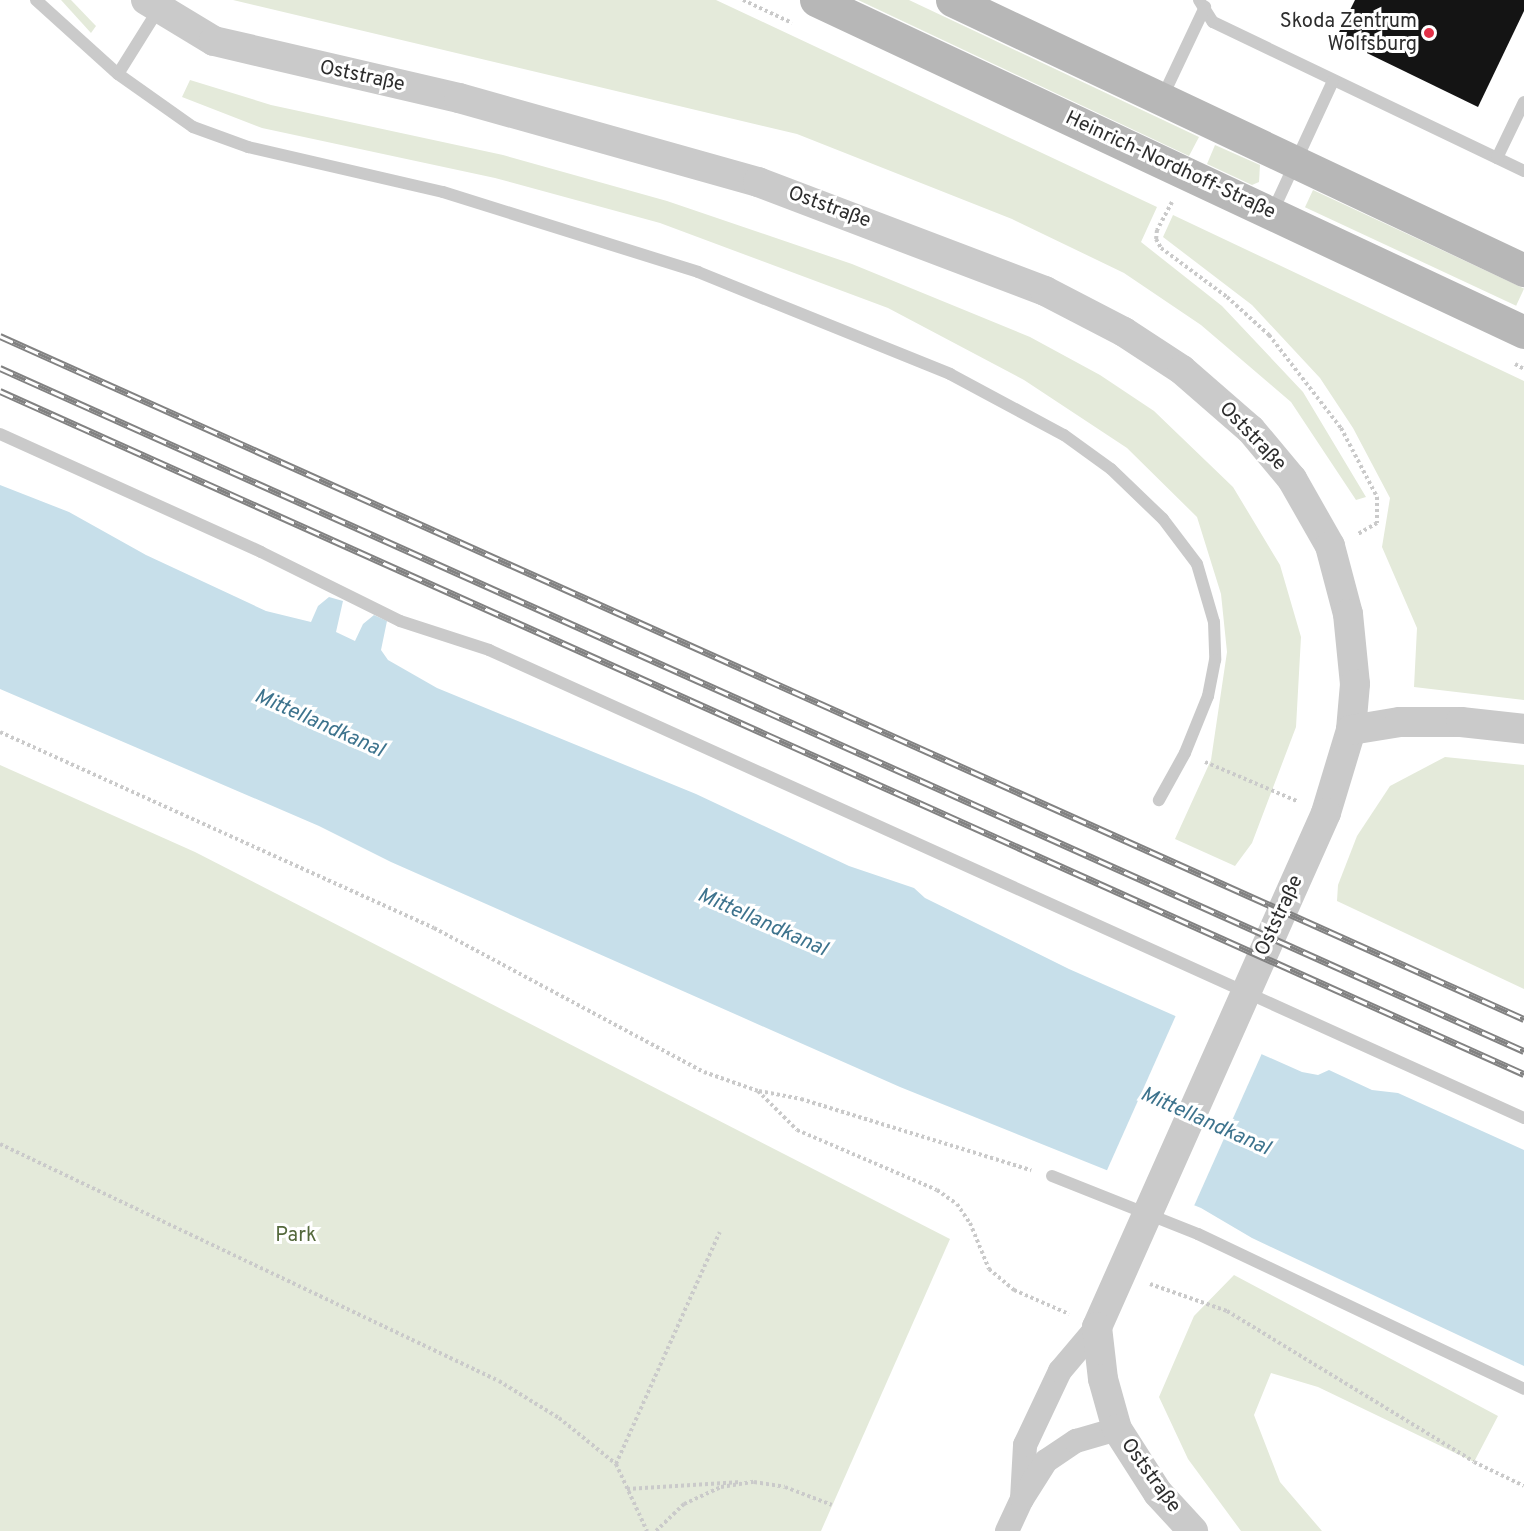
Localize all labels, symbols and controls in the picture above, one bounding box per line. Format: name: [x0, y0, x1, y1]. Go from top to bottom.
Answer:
place label: Skoda Zentrum Wolfsburg: [1280, 10, 1417, 57]
marker: Skoda Zentrum Wolfsburg: [1422, 26, 1436, 40]
street label: Oststraße: [317, 56, 407, 98]
street label: Heinrich-Nordhoff-Straße: [1061, 107, 1279, 225]
street label: Oststraße: [784, 182, 874, 234]
street label: Oststraße: [1213, 398, 1291, 476]
water label: Mittellandkanal: [250, 684, 388, 764]
street label: Oststraße: [1251, 872, 1309, 960]
water label: Mittellandkanal: [693, 883, 831, 963]
water label: Mittellandkanal: [1136, 1082, 1274, 1162]
park label: Park: [275, 1224, 317, 1248]
street label: Oststraße: [1115, 1434, 1185, 1518]

